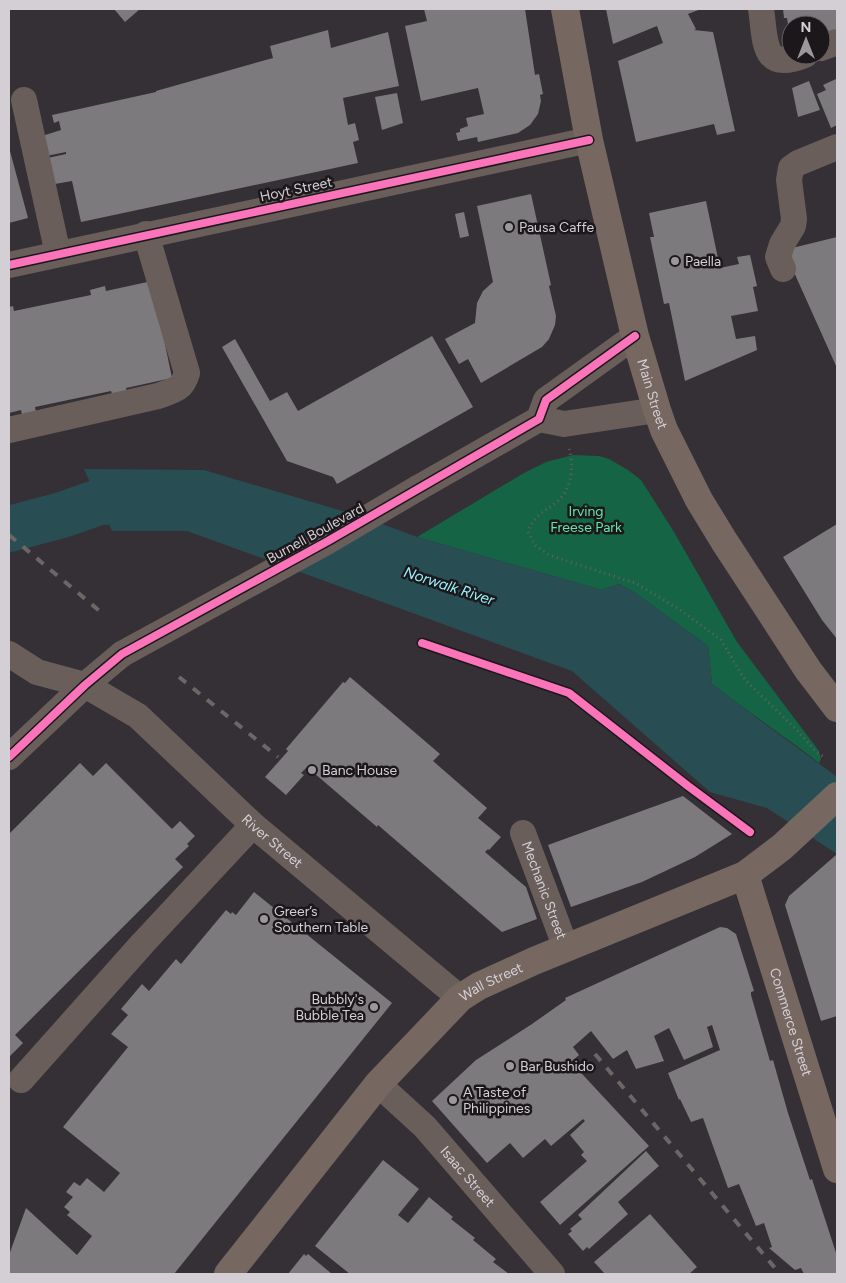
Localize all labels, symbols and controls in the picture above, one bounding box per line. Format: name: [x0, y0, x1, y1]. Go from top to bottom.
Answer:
north arrow: [781, 15, 831, 65]
text: N: [801, 19, 811, 36]
street label: Hoyt Street: [258, 174, 334, 205]
place label: Pausa Caffe: [519, 219, 595, 236]
marker: Pausa Caffe: [503, 221, 515, 233]
place label: Paella: [685, 253, 721, 270]
marker: Paella: [669, 255, 681, 267]
street label: Main Street: [633, 357, 671, 432]
street label: Burnell Boulevard: [264, 500, 367, 567]
park label: Irving Freese Park: [550, 503, 622, 536]
water label: Norwalk River: [402, 563, 497, 609]
place label: Banc House: [322, 762, 398, 779]
marker: Banc House: [306, 764, 318, 776]
street label: River Street: [238, 811, 306, 872]
street label: Mechanic Street: [518, 839, 570, 942]
place label: Greer’s Southern Table: [274, 903, 369, 936]
marker: Greer’s Southern Table: [258, 913, 270, 925]
street label: Wall Street: [456, 959, 526, 1005]
street label: Commerce Street: [766, 966, 815, 1078]
place label: Bubbly's Bubble Tea: [295, 991, 364, 1024]
marker: Bubbly's Bubble Tea: [368, 1001, 380, 1013]
place label: Bar Bushido: [520, 1058, 594, 1075]
marker: Bar Bushido: [504, 1060, 516, 1072]
place label: A Taste of Philippines: [463, 1084, 530, 1117]
marker: A Taste of Philippines: [447, 1094, 459, 1106]
street label: Isaac Street: [436, 1143, 498, 1211]

